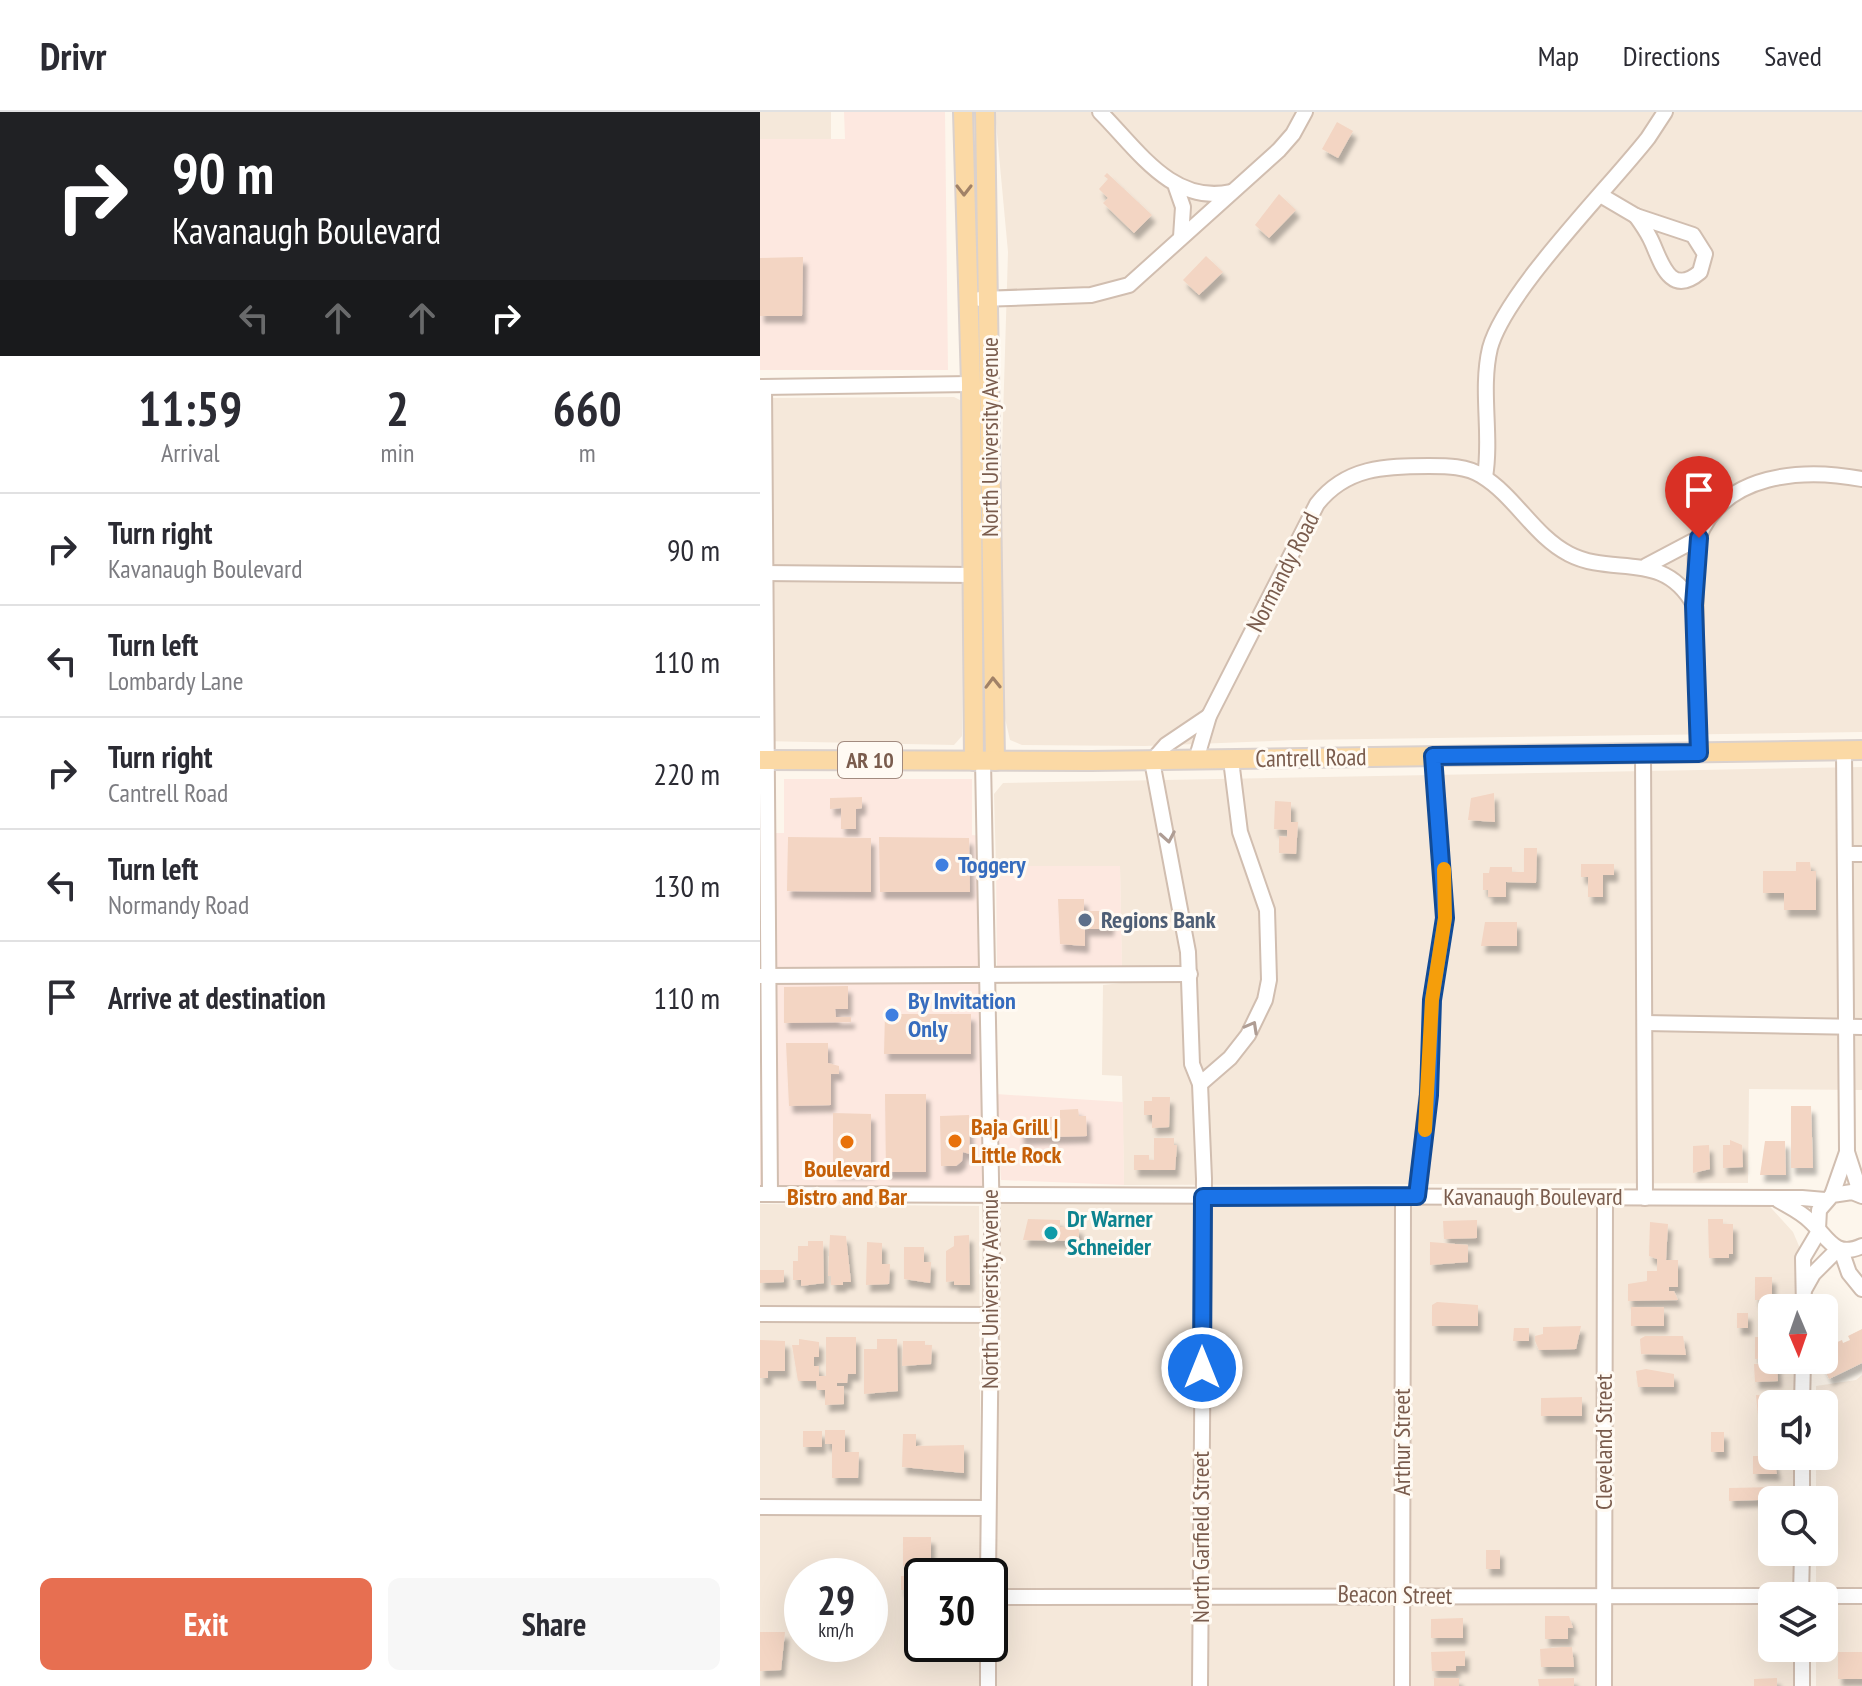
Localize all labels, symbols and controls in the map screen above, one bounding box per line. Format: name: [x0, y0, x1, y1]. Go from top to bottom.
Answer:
text: Drivr: [40, 31, 106, 80]
text: Map: [1538, 37, 1579, 74]
text: Directions: [1623, 37, 1720, 74]
text: Saved: [1764, 37, 1822, 74]
text: 90 m: [172, 137, 274, 209]
icon: right: [40, 144, 144, 248]
one-way arrow: [955, 184, 973, 197]
text: Kavanaugh Boulevard: [172, 207, 441, 254]
icon: left: [232, 296, 276, 340]
icon: ahead: [316, 296, 360, 340]
icon: ahead: [400, 296, 444, 340]
icon: right: [484, 296, 528, 340]
street label: North University Avenue: [974, 337, 1005, 537]
text: 11:59: [138, 377, 242, 439]
text: 2: [386, 377, 409, 439]
text: 660: [553, 377, 622, 439]
text: Arrival: [161, 436, 220, 469]
text: min: [380, 436, 414, 469]
text: m: [579, 436, 596, 469]
pin: [1665, 456, 1733, 538]
icon: arrive: [1677, 468, 1721, 512]
street label: Normandy Road: [1239, 507, 1326, 637]
text: Turn right: [108, 513, 212, 552]
icon: right: [40, 527, 84, 571]
text: 90 m: [667, 530, 720, 569]
text: Kavanaugh Boulevard: [108, 552, 302, 585]
text: Turn left: [108, 625, 198, 664]
icon: left: [40, 639, 84, 683]
text: 110 m: [654, 642, 720, 681]
text: Lombardy Lane: [108, 664, 243, 697]
one-way arrow: [984, 676, 1002, 689]
text: Turn right: [108, 737, 212, 776]
street label: Cantrell Road: [1255, 741, 1367, 774]
road number: AR 10: [838, 742, 902, 778]
icon: right: [40, 751, 84, 795]
text: 220 m: [654, 754, 720, 793]
text: Cantrell Road: [108, 776, 228, 809]
one-way arrow: [1159, 830, 1176, 844]
text: Turn left: [108, 849, 198, 888]
place label: Toggery: [958, 849, 1026, 880]
marker: Toggery: [933, 856, 951, 874]
icon: left: [40, 863, 84, 907]
text: 130 m: [654, 866, 720, 905]
text: Normandy Road: [108, 888, 249, 921]
place label: Regions Bank: [1101, 904, 1216, 935]
marker: Regions Bank: [1076, 911, 1094, 929]
icon: arrive: [40, 975, 84, 1019]
text: Arrive at destination: [108, 978, 326, 1017]
text: 110 m: [654, 978, 720, 1017]
place label: By Invitation Only: [908, 985, 1016, 1044]
marker: By Invitation Only: [883, 1006, 901, 1024]
one-way arrow: [1242, 1021, 1258, 1036]
place label: Baja Grill | Little Rock: [971, 1111, 1062, 1170]
marker: Baja Grill | Little Rock: [946, 1132, 964, 1150]
marker: Boulevard Bistro and Bar: [838, 1133, 856, 1151]
place label: Boulevard Bistro and Bar: [787, 1153, 908, 1212]
street label: Kavanaugh Boulevard: [1443, 1181, 1623, 1212]
street label: North University Avenue: [974, 1189, 1005, 1389]
place label: Dr Warner Schneider: [1067, 1203, 1154, 1262]
marker: Dr Warner Schneider: [1042, 1224, 1060, 1242]
north arrow: [1758, 1294, 1838, 1374]
map controls: [1758, 1294, 1838, 1662]
position arrow: [1160, 1326, 1244, 1410]
street label: Cleveland Street: [1588, 1374, 1619, 1510]
street label: Arthur Street: [1386, 1388, 1417, 1496]
button: sound: [1758, 1390, 1838, 1470]
street label: North Garfield Street: [1185, 1451, 1216, 1623]
button: search: [1758, 1486, 1838, 1566]
speed limit sign: 30: [904, 1558, 1008, 1662]
text: 29: [817, 1574, 855, 1626]
button: Exit: [40, 1578, 372, 1670]
button: Share: [388, 1578, 720, 1670]
street label: Beacon Street: [1337, 1578, 1453, 1611]
button: layers: [1758, 1582, 1838, 1662]
text: km/h: [818, 1617, 854, 1643]

